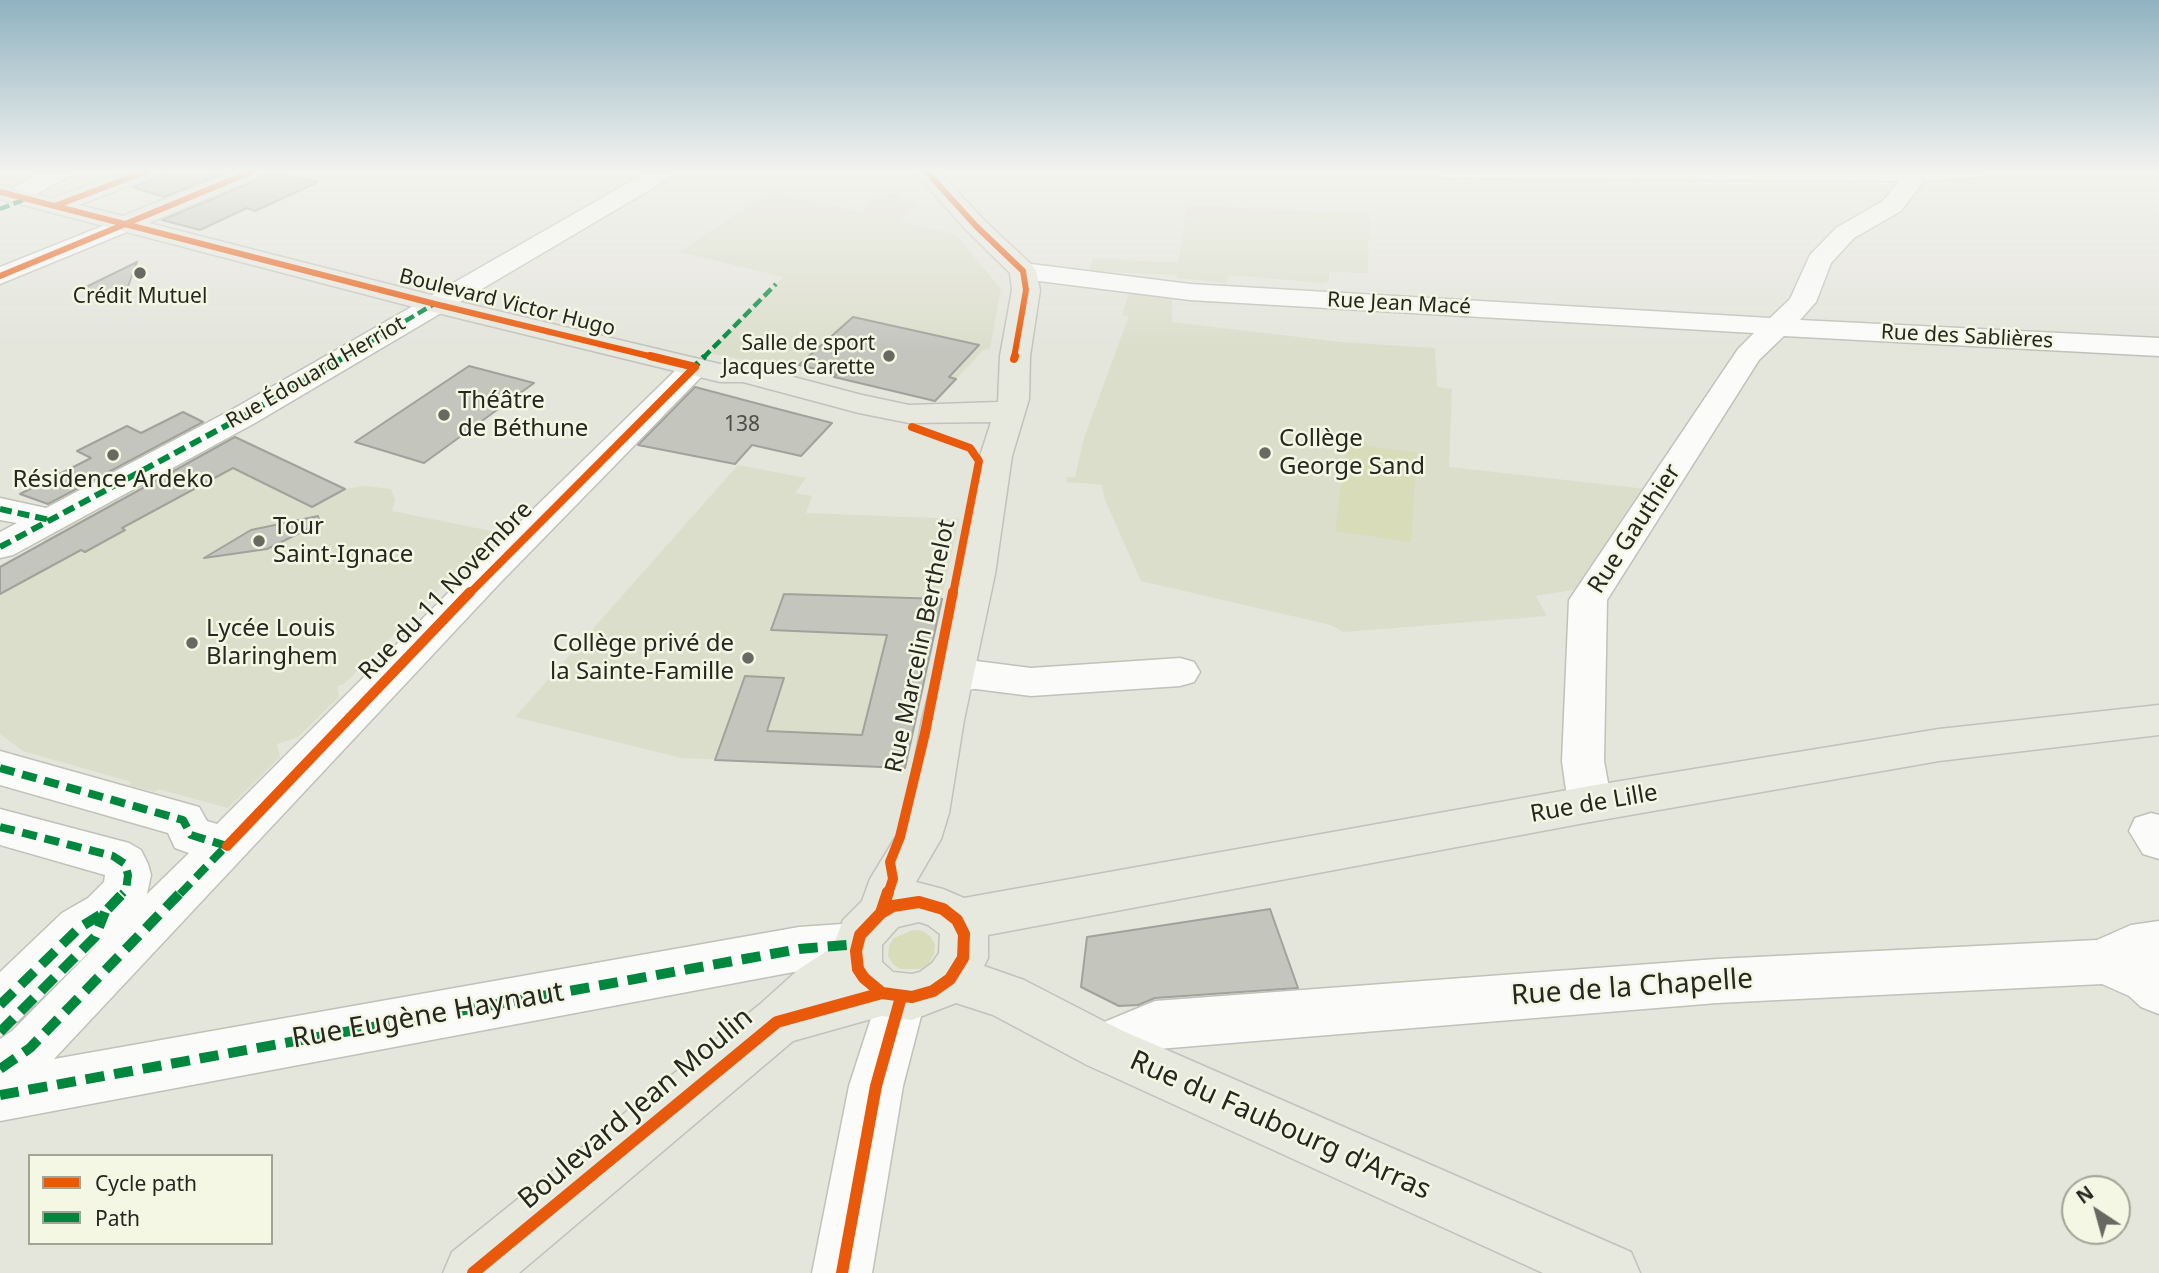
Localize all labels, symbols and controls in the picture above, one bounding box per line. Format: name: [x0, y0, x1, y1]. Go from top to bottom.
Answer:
street label: Boulevard Victor Hugo: [396, 264, 618, 342]
marker: Crédit Mutuel: [132, 265, 148, 281]
place label: Crédit Mutuel: [73, 284, 207, 310]
street label: Rue Jean Macé: [1326, 288, 1472, 320]
street label: Rue Édouard Herriot: [222, 311, 410, 435]
street label: Rue des Sablières: [1880, 320, 2054, 354]
place label: Salle de sport Jacques Carette: [722, 331, 875, 381]
marker: Salle de sport Jacques Carette: [881, 348, 897, 364]
place label: Théâtre de Béthune: [458, 387, 588, 443]
marker: Théâtre de Béthune: [436, 407, 452, 423]
house number: 138: [724, 412, 760, 438]
place label: Collège George Sand: [1279, 425, 1425, 481]
marker: Collège George Sand: [1257, 445, 1273, 461]
marker: Résidence Ardeko: [105, 447, 121, 463]
street label: Rue Gauthier: [1583, 459, 1687, 599]
place label: Résidence Ardeko: [13, 466, 213, 494]
street label: Rue du 11 Novembre: [353, 496, 539, 686]
place label: Tour Saint-Ignace: [273, 513, 413, 569]
street label: Rue Marcelin Berthelot: [880, 517, 962, 775]
marker: Tour Saint-Ignace: [251, 533, 267, 549]
place label: Lycée Louis Blaringhem: [206, 615, 338, 671]
place label: Collège privé de la Sainte-Famille: [550, 630, 734, 686]
marker: Lycée Louis Blaringhem: [184, 635, 200, 651]
marker: Collège privé de la Sainte-Famille: [740, 650, 756, 666]
street label: Rue de Lille: [1528, 779, 1660, 829]
street label: Rue de la Chapelle: [1510, 963, 1754, 1013]
street label: Rue Eugène Haynaut: [290, 976, 566, 1056]
street label: Boulevard Jean Moulin: [512, 1001, 760, 1217]
street label: Rue du Faubourg d'Arras: [1124, 1044, 1436, 1208]
legend: [28, 1154, 273, 1245]
text: Cycle path: [95, 1169, 197, 1197]
north arrow: [2061, 1175, 2131, 1245]
text: N: [2071, 1180, 2099, 1210]
text: Path: [95, 1204, 140, 1232]

